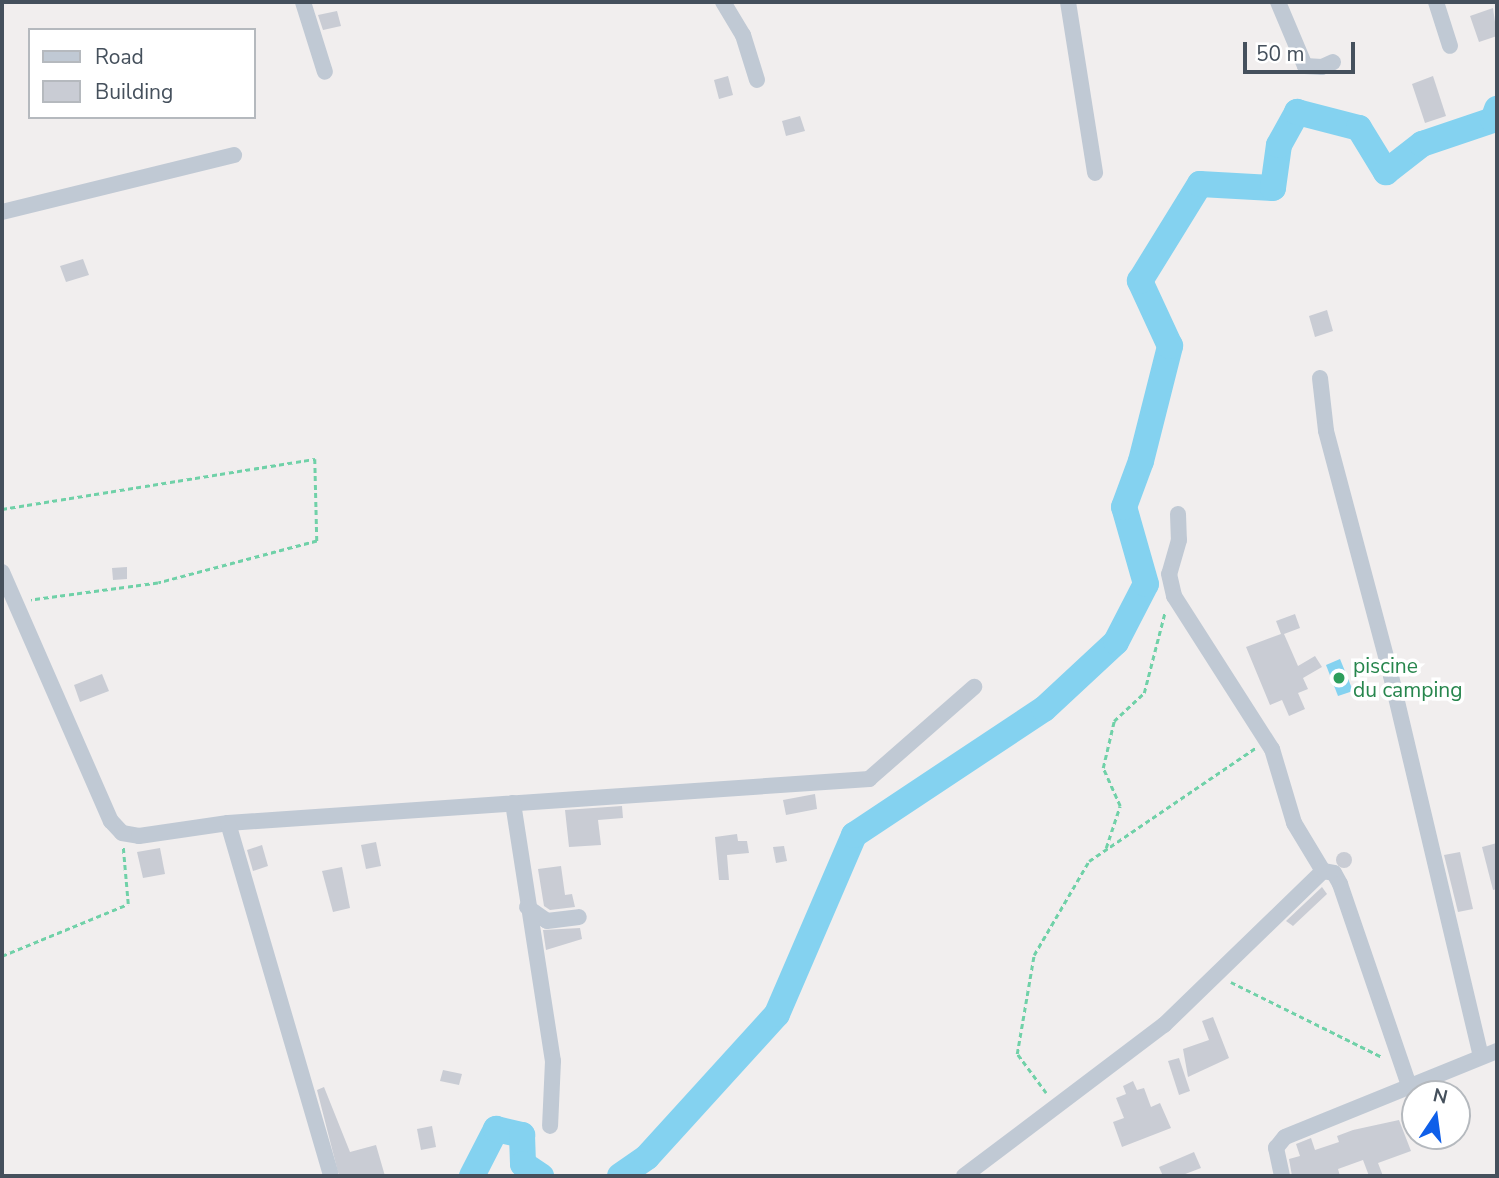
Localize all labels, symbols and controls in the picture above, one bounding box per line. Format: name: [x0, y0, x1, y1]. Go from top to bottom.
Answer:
legend: [28, 28, 256, 119]
scale bar: [1247, 28, 1359, 72]
text: 50 m: [1256, 40, 1305, 68]
text: Road: [95, 43, 144, 71]
text: Building: [95, 78, 173, 106]
place label: piscine du camping: [1353, 653, 1463, 703]
marker: piscine du camping: [1331, 670, 1347, 686]
north arrow: [1401, 1080, 1471, 1150]
text: N: [1430, 1082, 1450, 1111]

